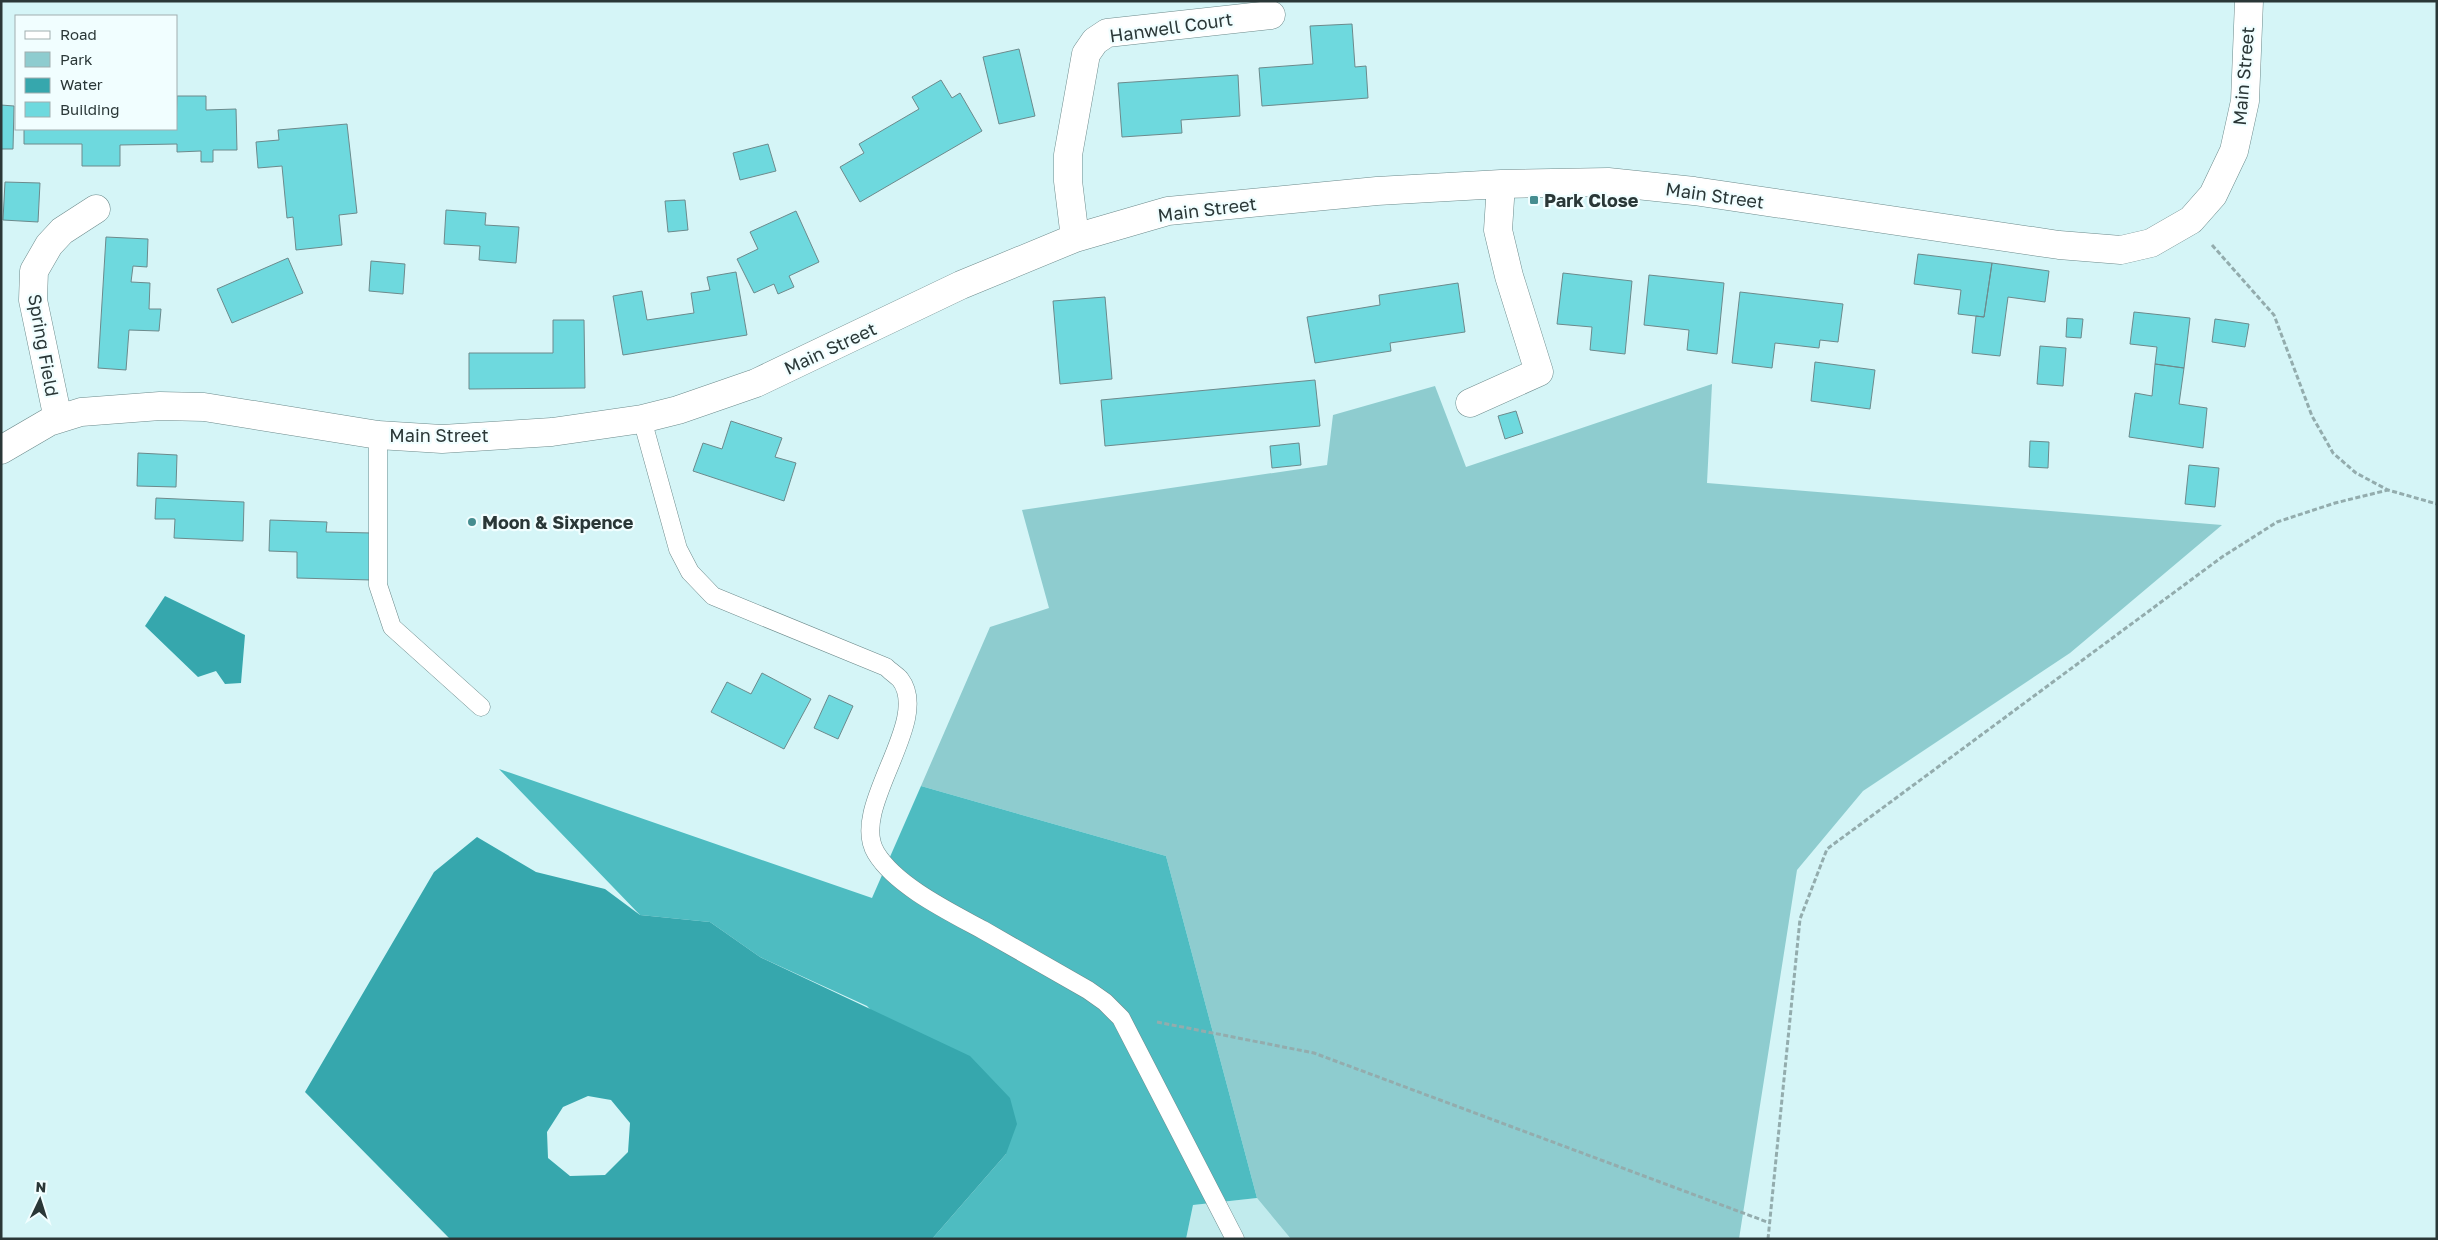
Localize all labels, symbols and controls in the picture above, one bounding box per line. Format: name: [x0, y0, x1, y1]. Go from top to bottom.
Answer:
street label: Hanwell Court: [1108, 7, 1234, 47]
legend: [15, 15, 178, 130]
text: Road: [60, 25, 97, 43]
street label: Main Street: [2228, 26, 2258, 126]
text: Park: [60, 50, 93, 68]
text: Water: [60, 75, 103, 93]
text: Building: [60, 100, 120, 118]
street label: Main Street: [1664, 177, 1766, 213]
place label: Park Close: [1544, 189, 1639, 211]
street label: Main Street: [1156, 192, 1258, 226]
marker: Park Close: [1528, 194, 1540, 206]
street label: Spring Field: [24, 292, 64, 398]
street label: Main Street: [780, 317, 880, 379]
street label: Main Street: [389, 424, 489, 446]
place label: Moon & Sixpence: [482, 511, 634, 533]
marker: Moon & Sixpence: [466, 516, 478, 528]
north arrow: [15, 1175, 65, 1225]
text: N: [35, 1178, 47, 1195]

